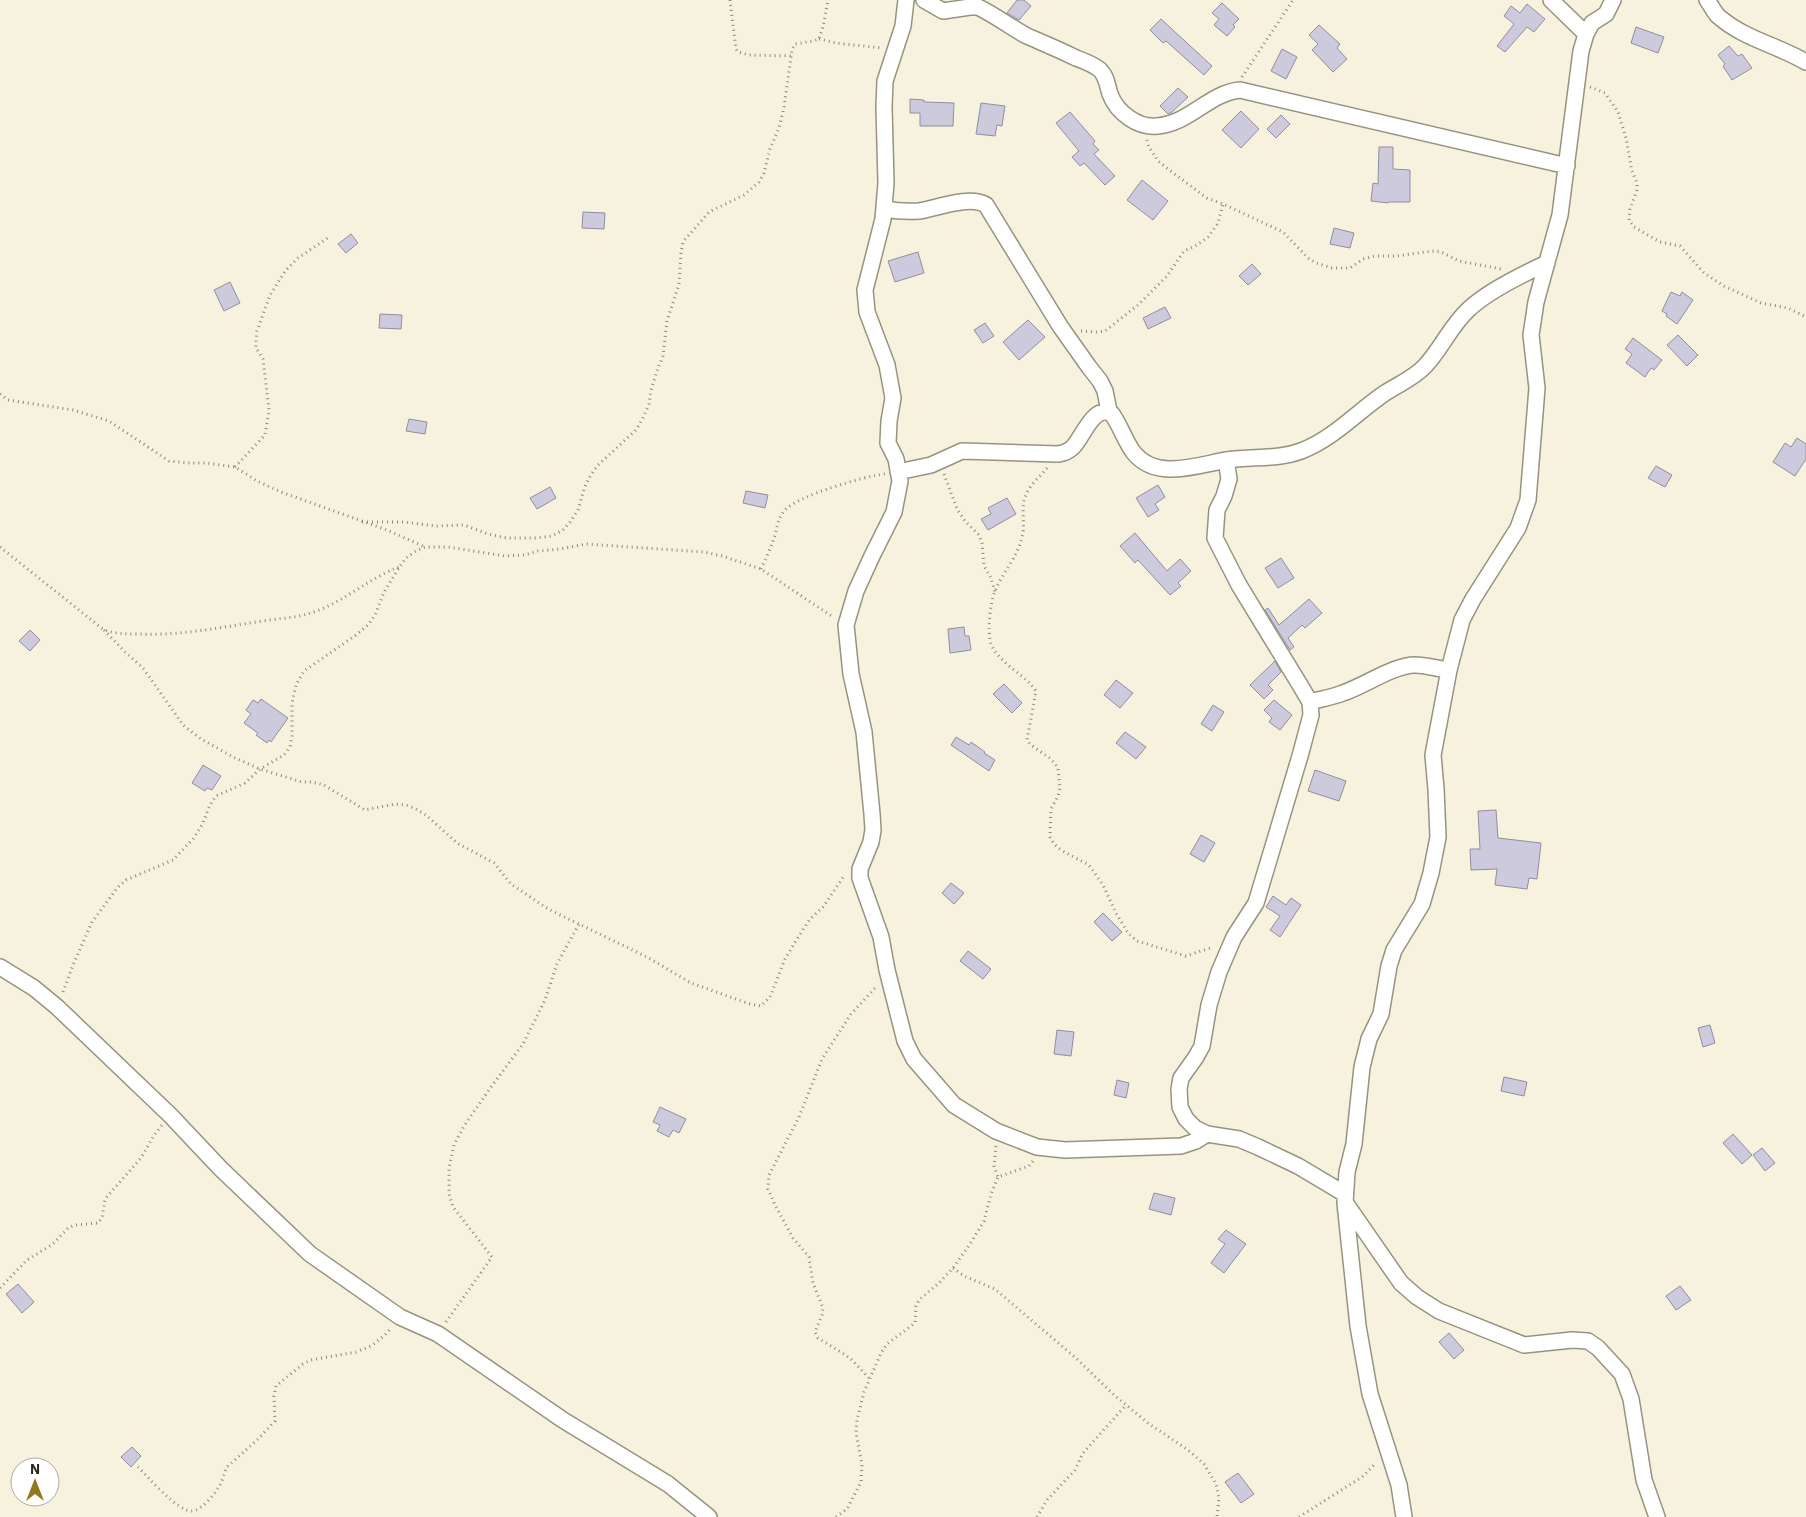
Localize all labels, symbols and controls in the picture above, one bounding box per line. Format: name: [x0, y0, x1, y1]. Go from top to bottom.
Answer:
north arrow: [10, 1457, 60, 1507]
text: N: [30, 1460, 40, 1478]

